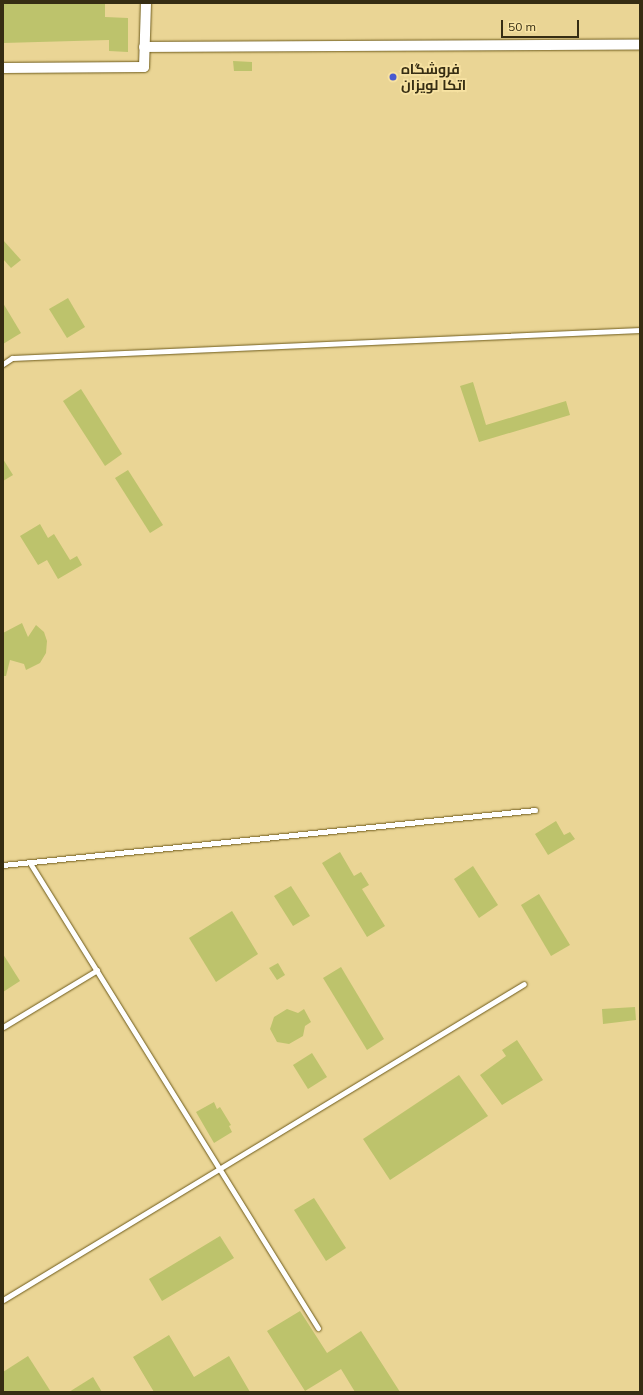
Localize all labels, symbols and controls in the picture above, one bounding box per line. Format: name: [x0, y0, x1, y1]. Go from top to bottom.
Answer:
scale bar: [503, 12, 581, 38]
text: 50 m: [508, 19, 536, 34]
place label: فروشگاه اتکا لویزان: [401, 61, 466, 94]
marker: فروشگاه اتکا لویزان: [388, 72, 398, 82]

